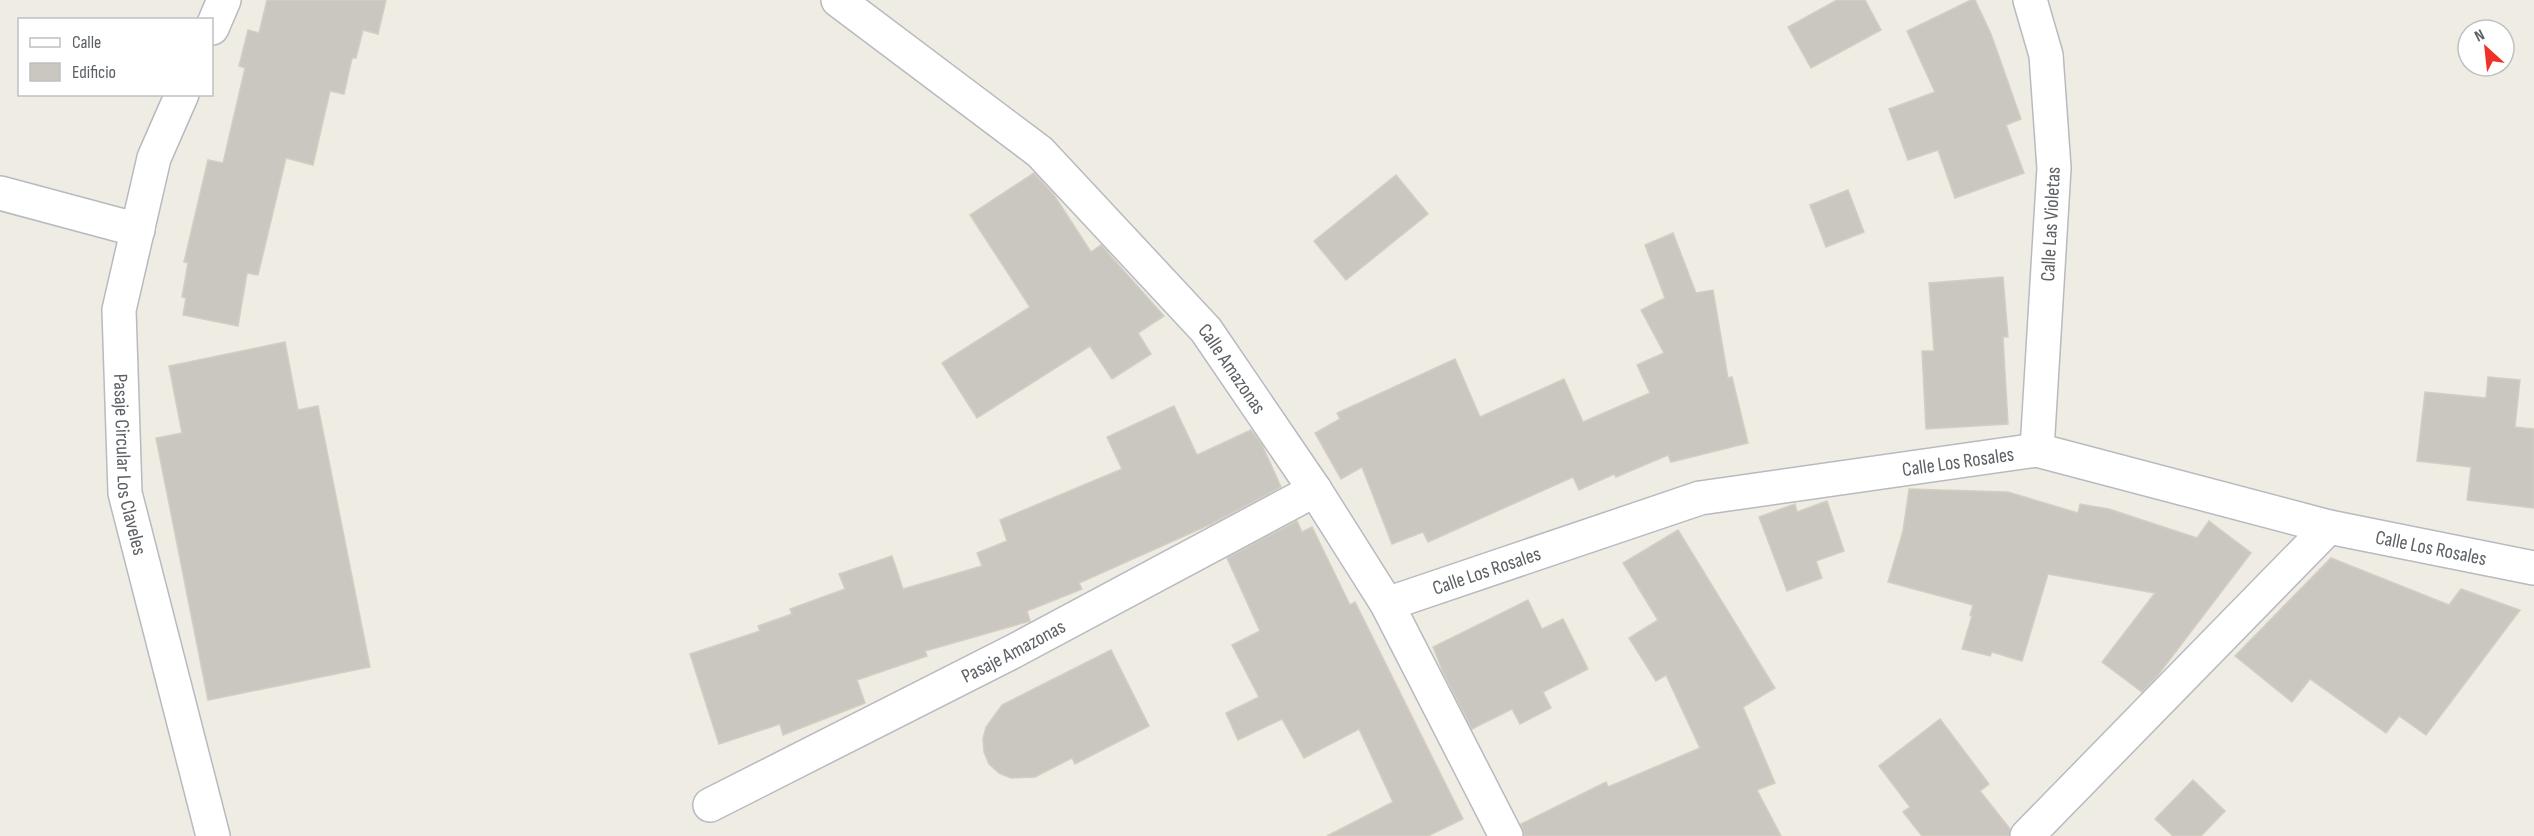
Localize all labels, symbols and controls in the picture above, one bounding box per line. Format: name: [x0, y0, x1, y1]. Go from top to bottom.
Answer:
legend: [18, 18, 213, 96]
north arrow: [2456, 18, 2516, 78]
text: N: [2472, 26, 2488, 46]
text: Calle: [72, 32, 101, 53]
text: Edificio: [72, 62, 116, 83]
street label: Calle Las Violetas: [2036, 166, 2066, 282]
street label: Calle Amazonas: [1193, 319, 1271, 419]
street label: Pasaje Circular Los Claveles: [108, 373, 151, 558]
street label: Calle Los Rosales: [1901, 442, 2016, 482]
street label: Calle Los Rosales: [2373, 526, 2489, 571]
street label: Calle Los Rosales: [1430, 542, 1544, 601]
street label: Pasaje Amazonas: [958, 615, 1070, 689]

